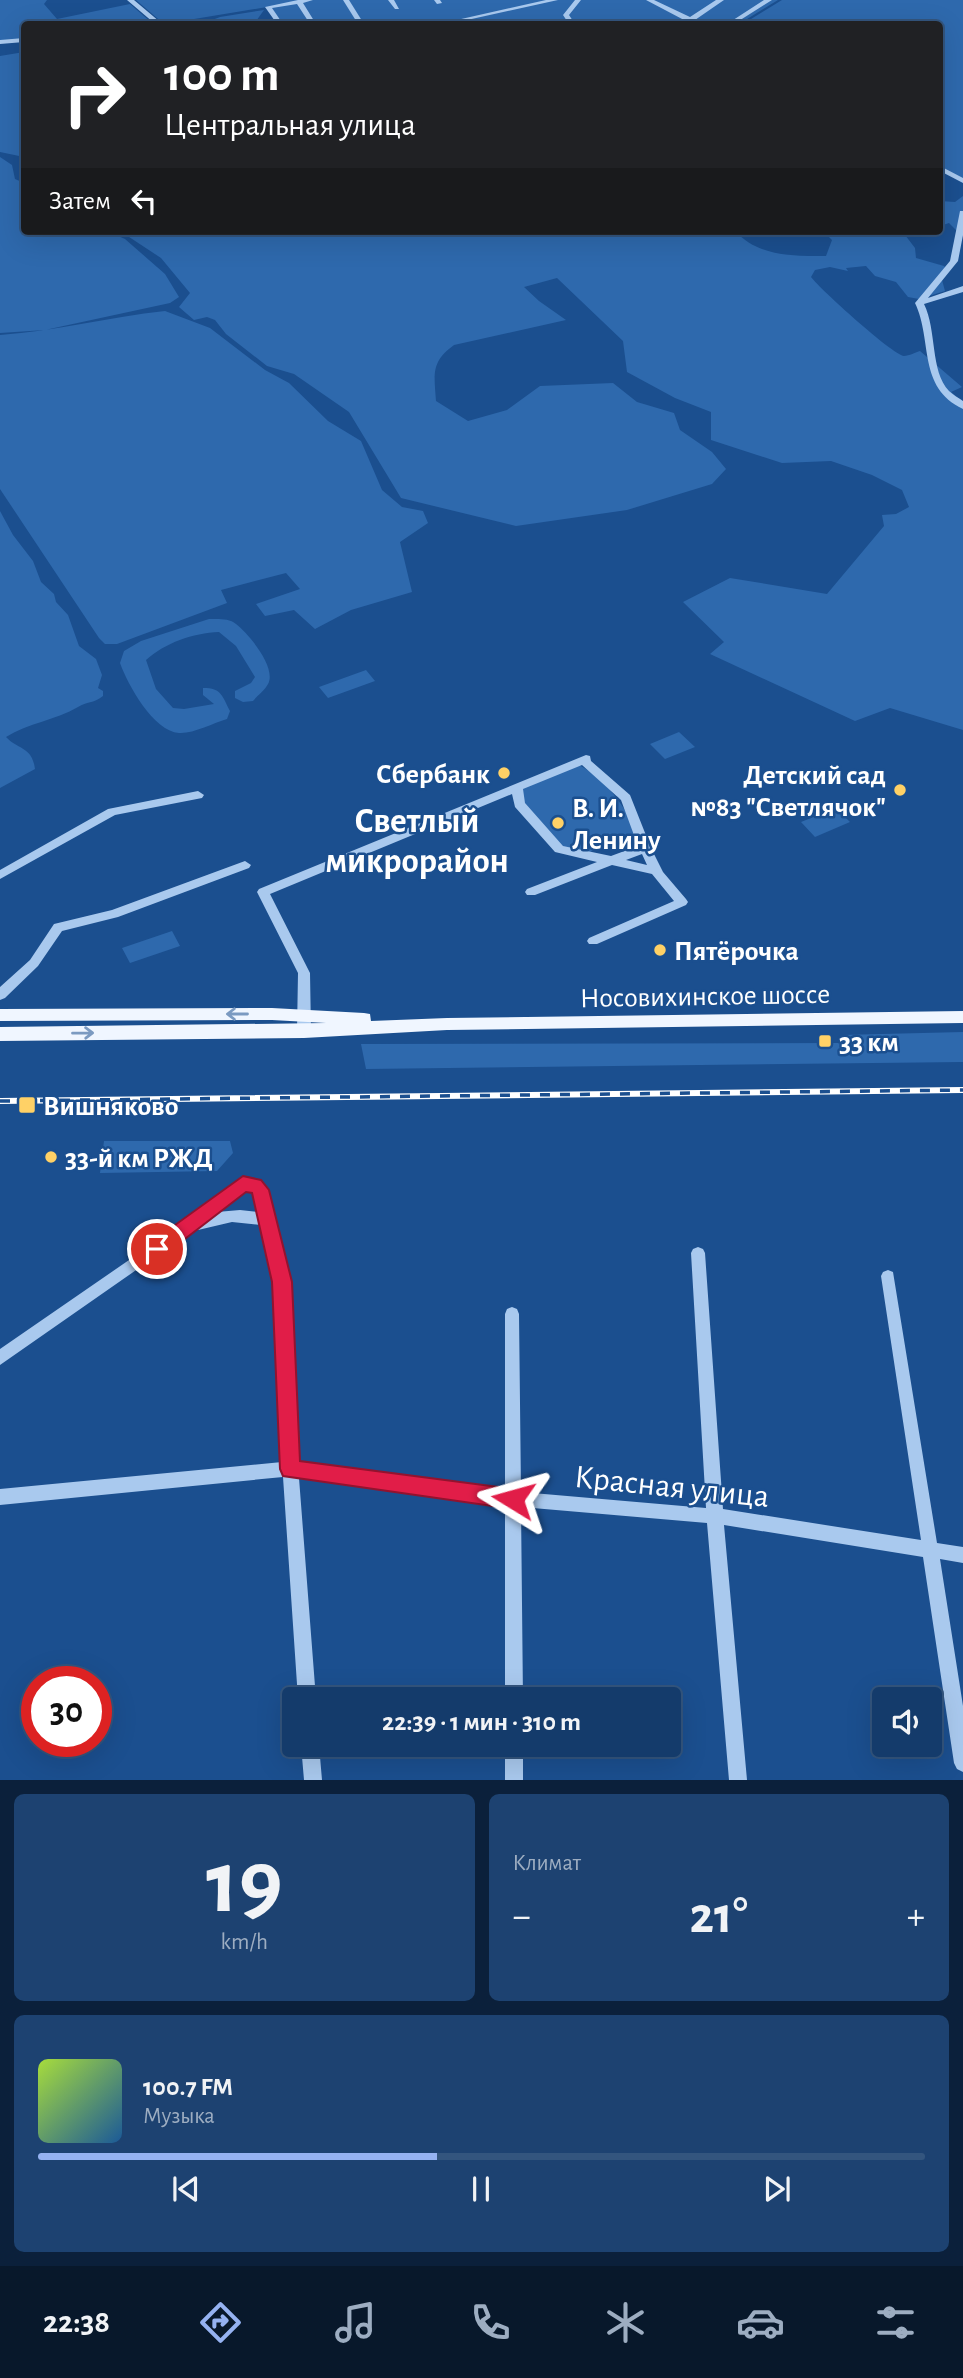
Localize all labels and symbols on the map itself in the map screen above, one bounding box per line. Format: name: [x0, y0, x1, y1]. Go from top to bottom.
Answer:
place label: Сбербанк: [376, 761, 490, 789]
place label: Детский сад №83 "Светлячок": [690, 762, 886, 822]
marker: Сбербанк: [496, 765, 512, 781]
marker: Детский сад №83 "Светлячок": [892, 782, 908, 798]
place label: В. И. Ленину: [572, 795, 661, 855]
district label: Светлый микрорайон: [325, 804, 509, 879]
marker: В. И. Ленину: [550, 815, 566, 831]
place label: Пятёрочка: [674, 938, 799, 966]
marker: Пятёрочка: [652, 942, 668, 958]
street label: Носовихинское шоссе: [580, 981, 830, 1013]
one-way arrow: [226, 1007, 249, 1021]
one-way arrow: [72, 1026, 95, 1040]
place label: 33 км: [839, 1029, 899, 1057]
marker: 33 км: [817, 1033, 833, 1049]
place label: Вишняково: [43, 1093, 178, 1121]
marker: Вишняково: [17, 1095, 37, 1115]
place label: 33-й км РЖД: [65, 1145, 213, 1173]
marker: 33-й км РЖД: [43, 1149, 59, 1165]
pin: [127, 1219, 187, 1279]
street label: Красная улица: [573, 1461, 771, 1514]
position arrow: [476, 1462, 550, 1536]
speed limit sign: 30: [21, 1666, 112, 1757]

